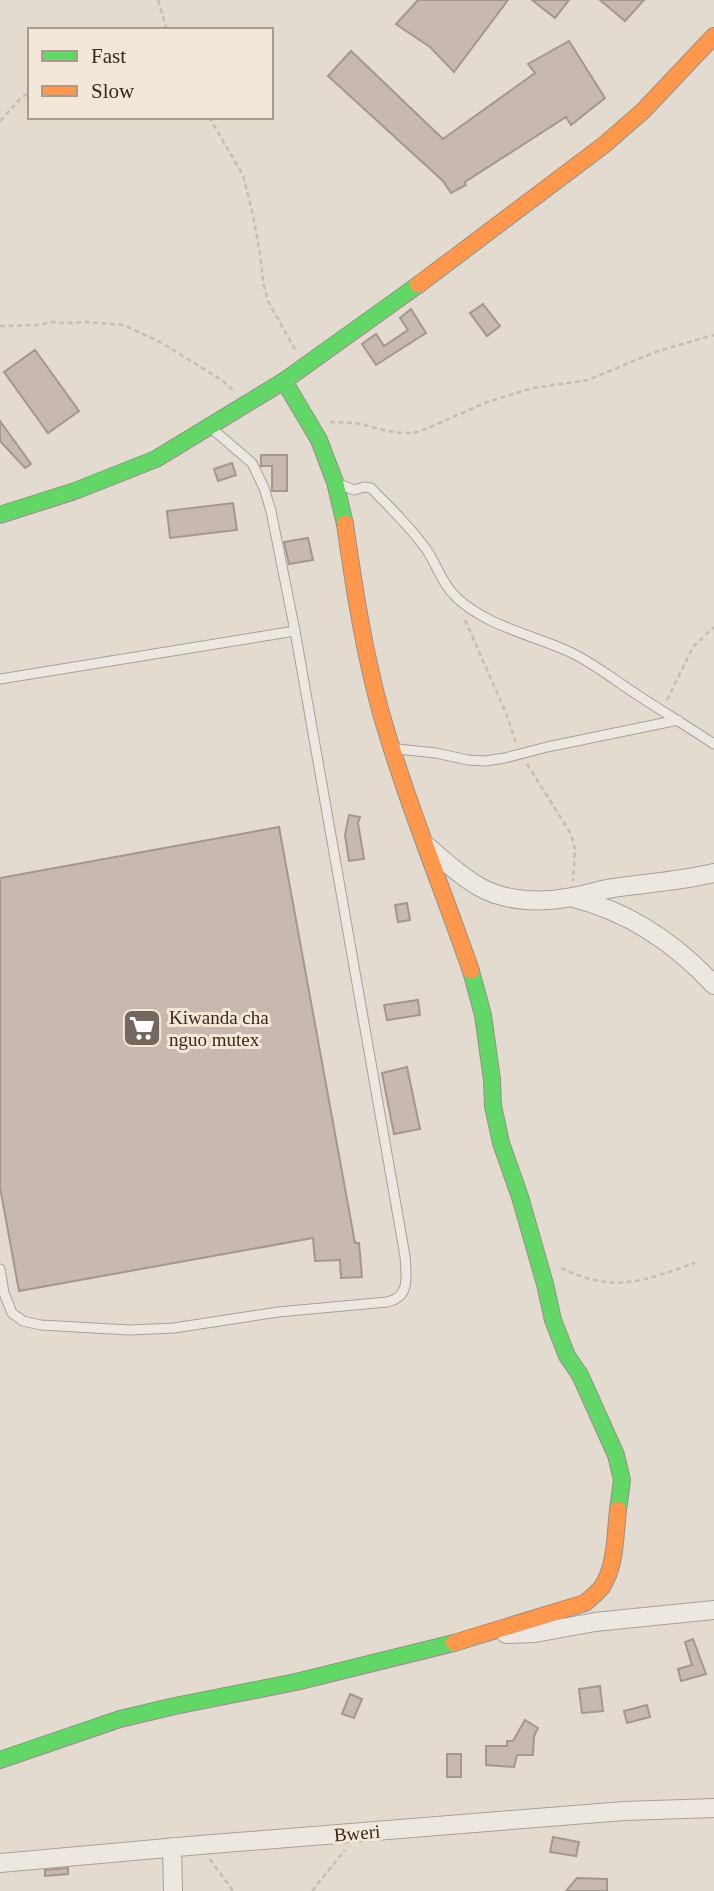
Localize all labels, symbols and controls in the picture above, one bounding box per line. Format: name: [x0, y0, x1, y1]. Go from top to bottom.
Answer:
legend: [28, 28, 273, 119]
text: Fast: [91, 44, 126, 68]
text: Slow: [91, 79, 135, 103]
supermarket icon: Kiwanda cha nguo mutex: [121, 1007, 163, 1049]
place label: Kiwanda cha nguo mutex: [169, 1007, 269, 1050]
street label: Bweri: [333, 1821, 381, 1845]

